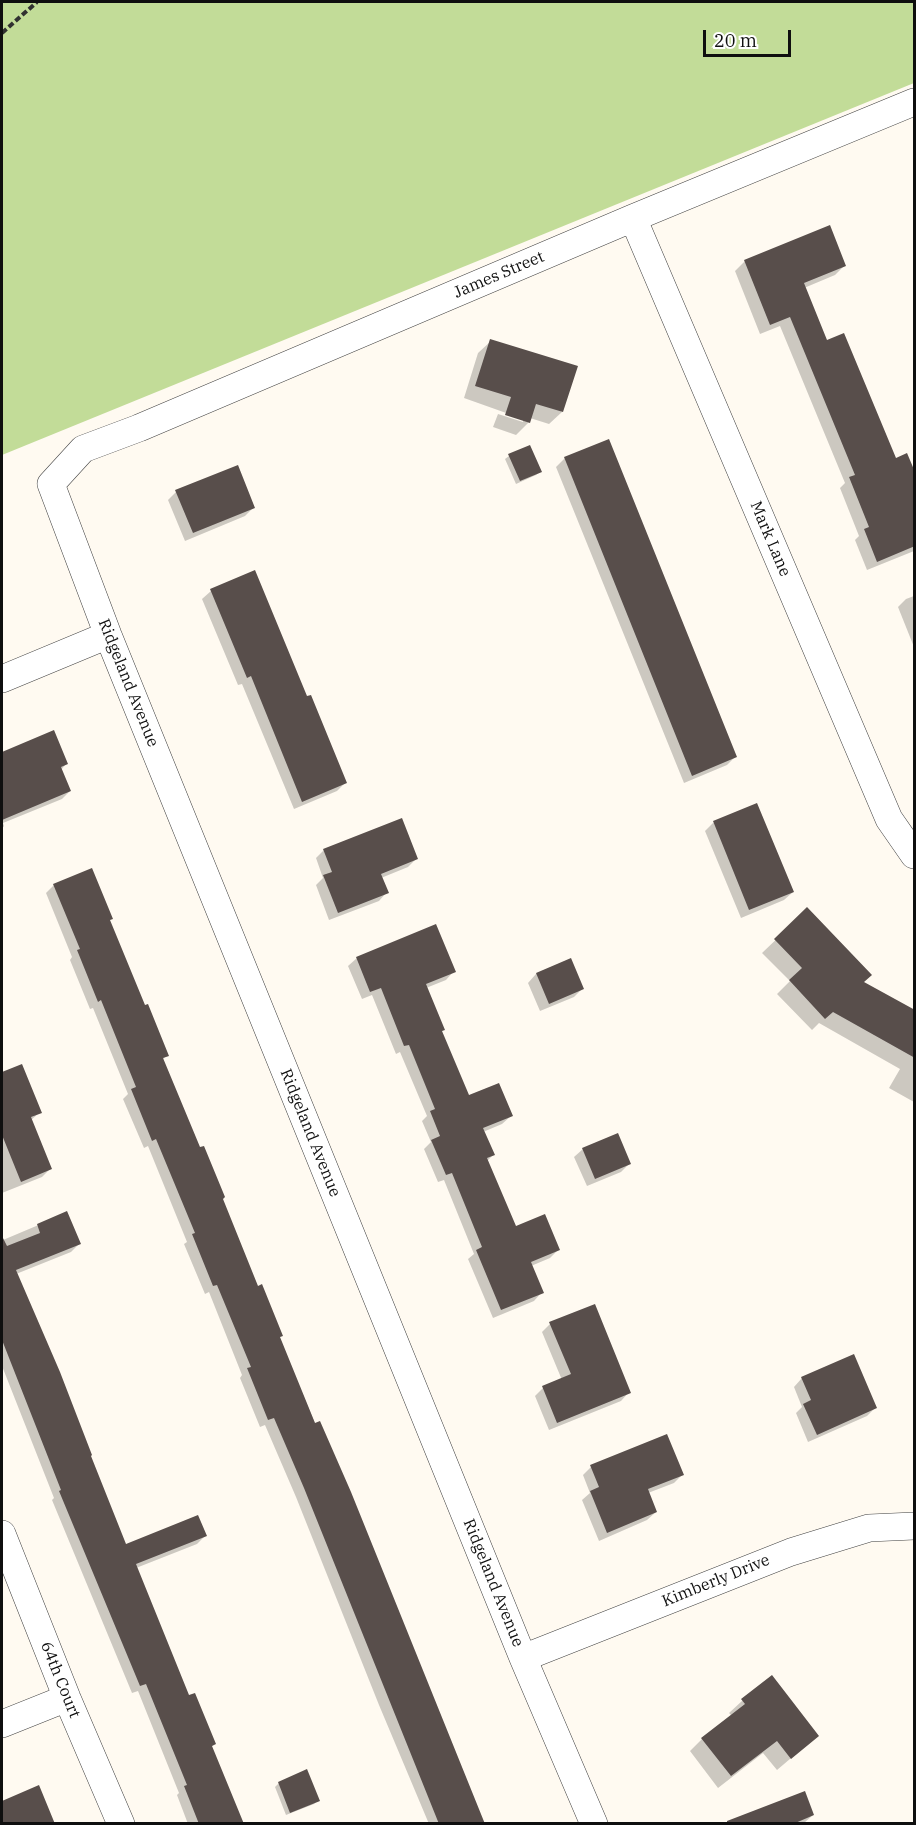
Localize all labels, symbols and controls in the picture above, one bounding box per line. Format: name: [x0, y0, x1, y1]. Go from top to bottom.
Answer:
scale bar: [706, 18, 794, 56]
text: 20 m: [714, 29, 757, 52]
street label: James Street: [451, 247, 547, 303]
street label: Mark Lane: [746, 498, 794, 580]
street label: Ridgeland Avenue: [94, 616, 162, 750]
street label: Ridgeland Avenue: [276, 1066, 344, 1200]
street label: Ridgeland Avenue: [459, 1516, 527, 1650]
street label: Kimberly Drive: [659, 1551, 773, 1611]
street label: 64th Court: [36, 1639, 84, 1721]

